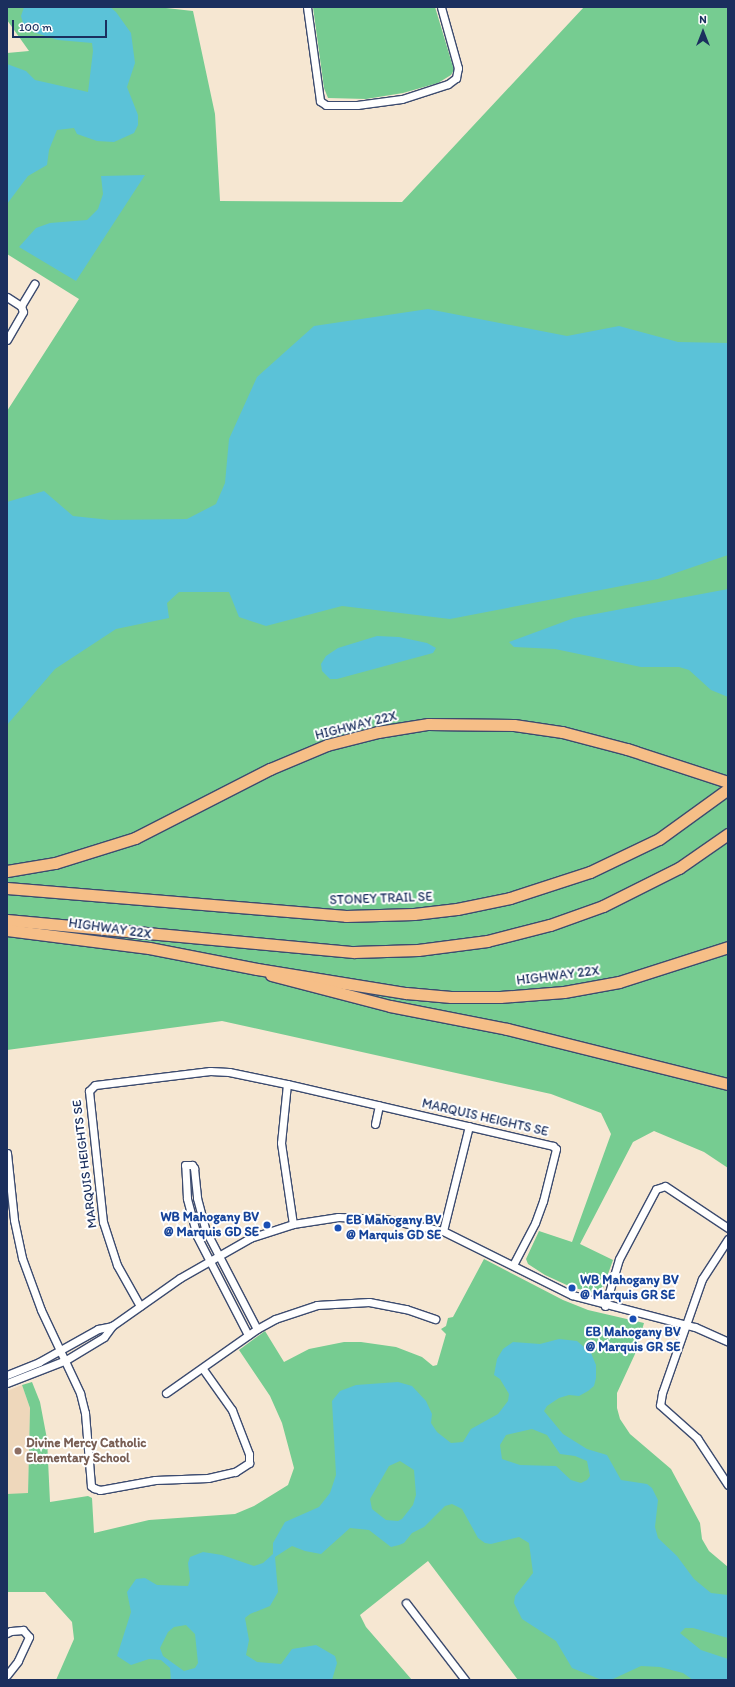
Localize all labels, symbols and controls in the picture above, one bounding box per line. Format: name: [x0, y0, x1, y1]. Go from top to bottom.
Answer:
scale bar: [14, 12, 109, 38]
north arrow: [683, 12, 723, 52]
text: N: [699, 13, 707, 26]
text: 100 m: [19, 20, 52, 34]
street label: HIGHWAY 22X: [314, 708, 398, 744]
street label: STONEY TRAIL SE: [330, 889, 432, 909]
street label: HIGHWAY 22X: [68, 915, 152, 943]
street label: HIGHWAY 22X: [516, 963, 600, 989]
street label: MARQUIS HEIGHTS SE: [420, 1096, 550, 1140]
street label: MARQUIS HEIGHTS SE: [69, 1099, 101, 1229]
place label: WB Mahogany BV @ Marquis GD SE: [160, 1210, 259, 1241]
place label: EB Mahogany BV @ Marquis GD SE: [346, 1213, 441, 1244]
marker: WB Mahogany BV @ Marquis GD SE: [262, 1220, 272, 1230]
marker: EB Mahogany BV @ Marquis GD SE: [333, 1223, 343, 1233]
place label: WB Mahogany BV @ Marquis GR SE: [580, 1273, 679, 1304]
marker: WB Mahogany BV @ Marquis GR SE: [567, 1283, 577, 1293]
marker: EB Mahogany BV @ Marquis GR SE: [628, 1314, 638, 1324]
place label: EB Mahogany BV @ Marquis GR SE: [585, 1325, 681, 1356]
place label: Divine Mercy Catholic Elementary School: [26, 1436, 146, 1467]
marker: Divine Mercy Catholic Elementary School: [13, 1446, 23, 1456]

